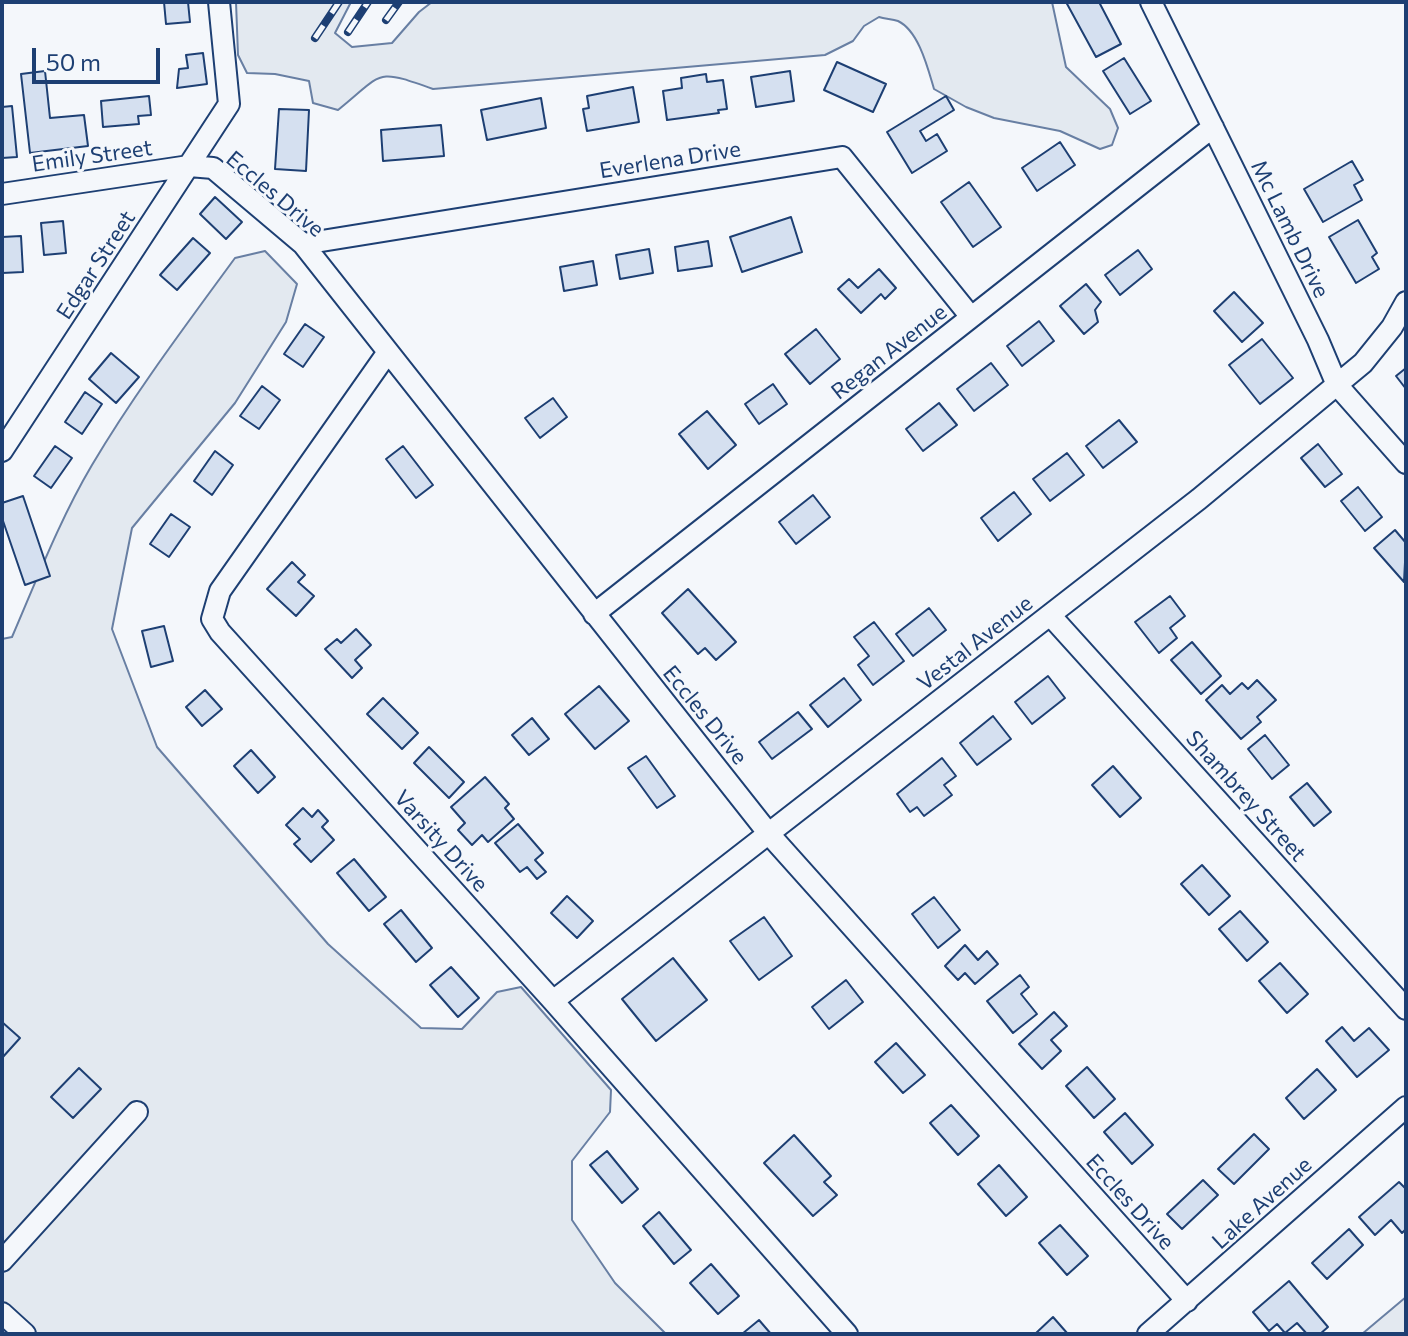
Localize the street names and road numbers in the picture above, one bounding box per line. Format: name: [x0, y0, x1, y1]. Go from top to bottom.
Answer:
street label: Emily Street: [30, 134, 154, 178]
street label: Everlena Drive: [597, 136, 743, 184]
street label: Eccles Drive: [221, 146, 329, 242]
street label: Mc Lamb Drive: [1245, 156, 1335, 302]
street label: Edgar Street: [51, 206, 141, 324]
street label: Regan Avenue: [826, 299, 952, 405]
street label: Vestal Avenue: [912, 590, 1038, 696]
street label: Eccles Drive: [657, 660, 753, 770]
street label: Shambrey Street: [1180, 725, 1312, 867]
street label: Varsity Drive: [389, 785, 493, 897]
street label: Eccles Drive: [1080, 1149, 1180, 1255]
street label: Lake Avenue: [1207, 1151, 1317, 1255]

